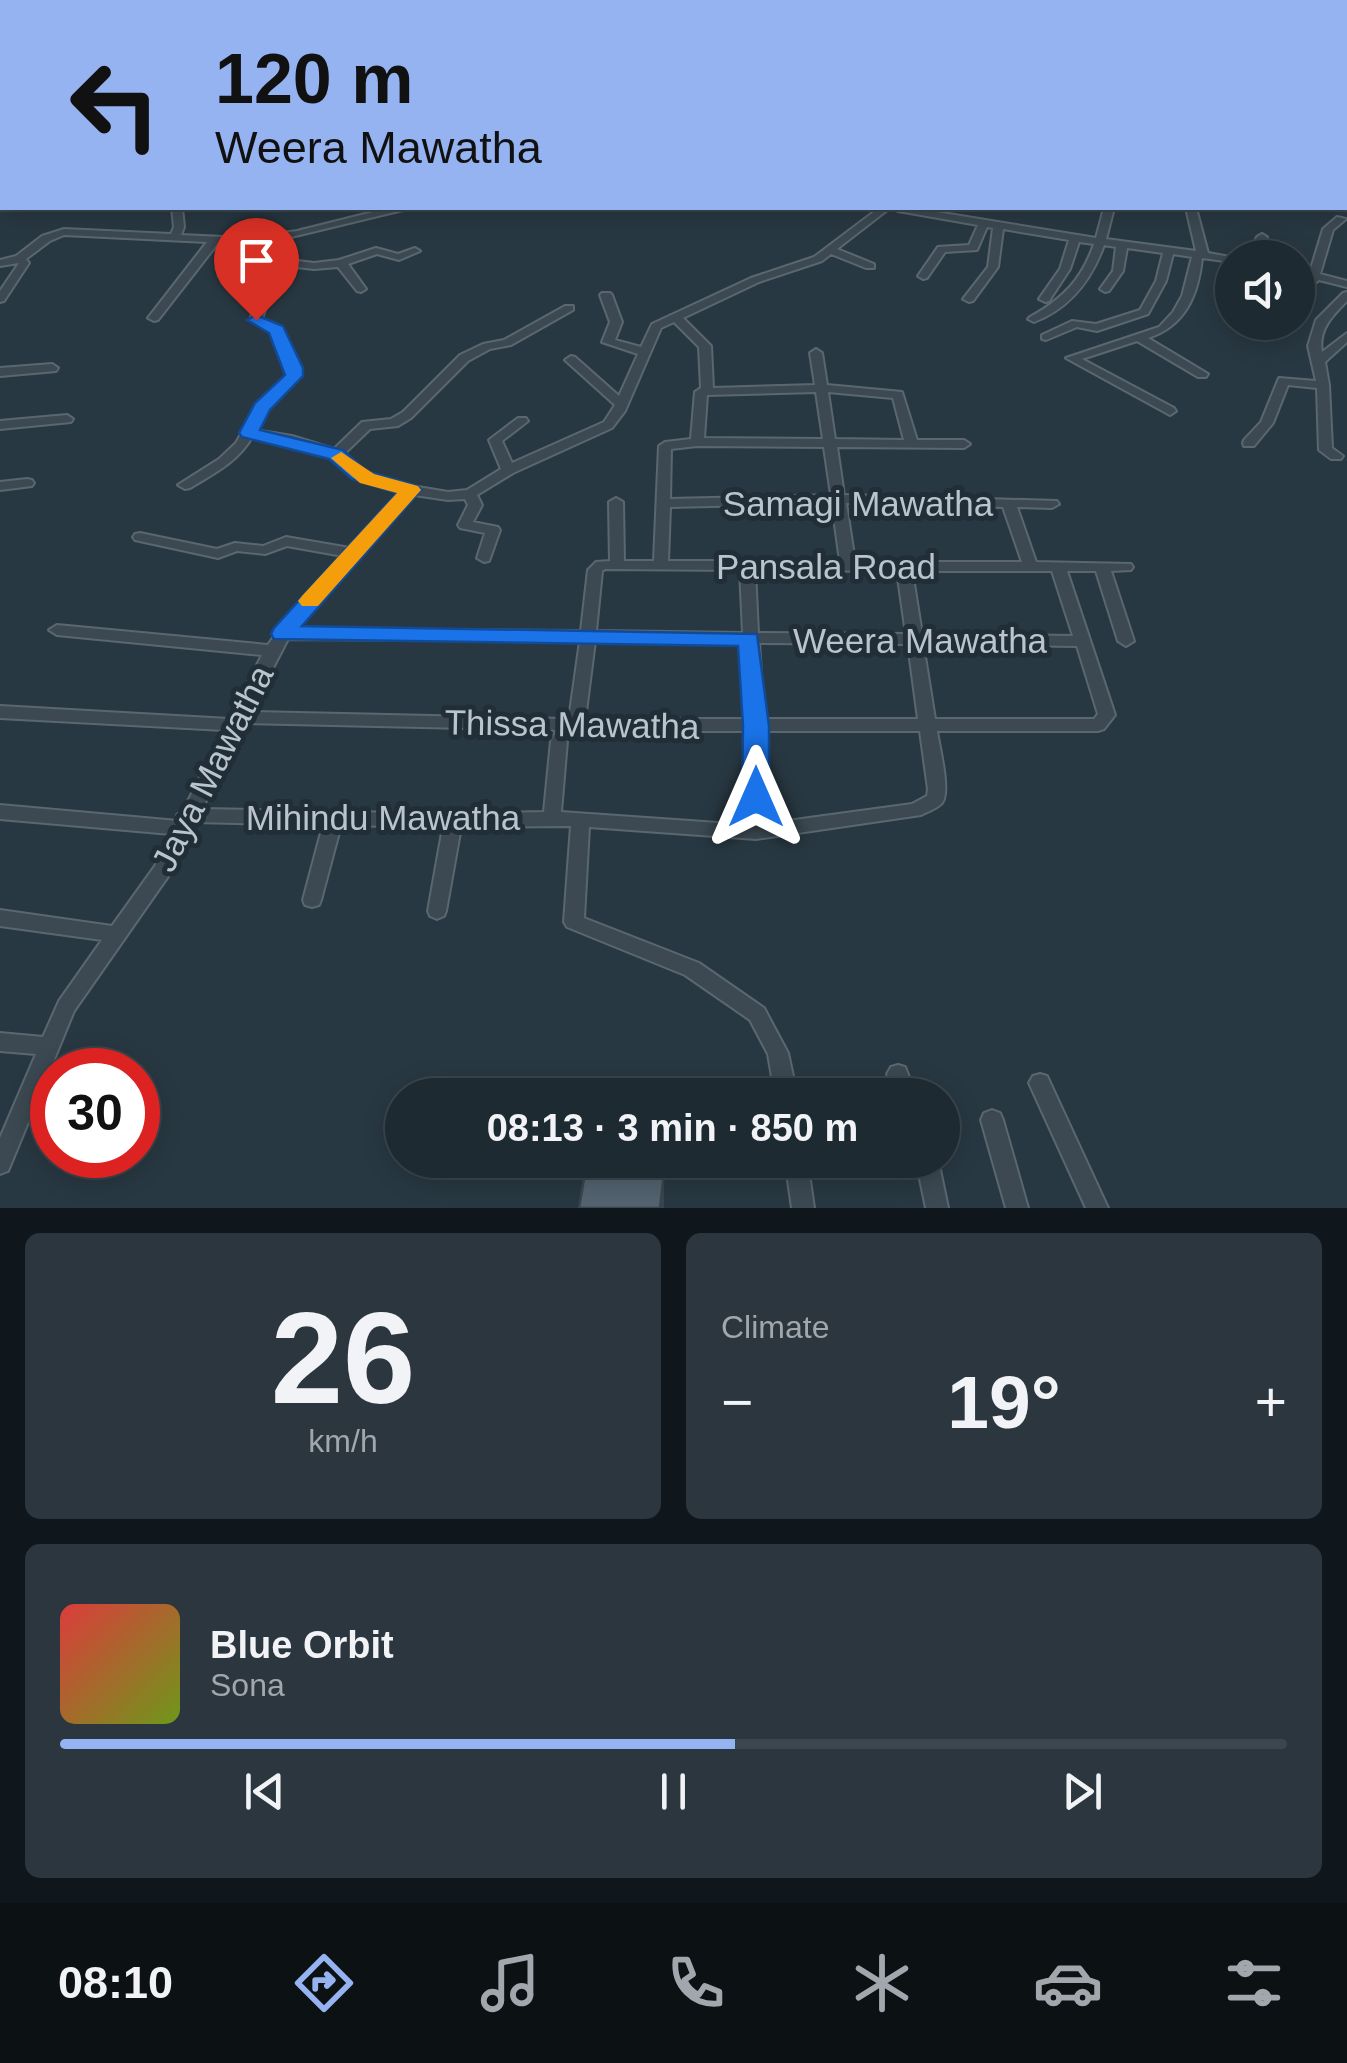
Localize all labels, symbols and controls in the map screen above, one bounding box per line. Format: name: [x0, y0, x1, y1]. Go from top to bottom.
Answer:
icon: left: [50, 40, 180, 170]
text: 120 m: [215, 40, 413, 118]
text: Weera Mawatha: [215, 122, 542, 173]
pin: [214, 218, 299, 321]
icon: arrive: [229, 233, 284, 288]
map controls: [1215, 240, 1315, 340]
button: sound: [1215, 240, 1315, 340]
street label: Samagi Mawatha: [723, 484, 994, 523]
street label: Pansala Road: [716, 547, 936, 586]
street label: Weera Mawatha: [793, 621, 1048, 660]
street label: Jaya Mawatha: [143, 658, 281, 877]
street label: Thissa Mawatha: [444, 702, 700, 746]
position arrow: [704, 745, 808, 849]
street label: Mihindu Mawatha: [246, 798, 521, 837]
speed limit sign: 30: [30, 1048, 160, 1178]
text: 08:13 · 3 min · 850 m: [487, 1107, 858, 1149]
text: 26: [271, 1285, 415, 1431]
text: Climate: [721, 1309, 829, 1345]
text: 19°: [947, 1360, 1061, 1444]
text: −: [721, 1371, 753, 1433]
text: +: [1255, 1371, 1287, 1433]
text: km/h: [308, 1423, 378, 1459]
text: Blue Orbit: [210, 1624, 394, 1666]
text: Sona: [210, 1667, 285, 1703]
icon: previous: [237, 1764, 292, 1819]
icon: pause: [646, 1764, 701, 1819]
icon: next: [1055, 1764, 1110, 1819]
icon: directions: [289, 1948, 359, 2018]
icon: music: [475, 1948, 545, 2018]
icon: phone: [661, 1948, 731, 2018]
icon: climate: [847, 1948, 917, 2018]
icon: car: [1033, 1948, 1103, 2018]
icon: filters: [1219, 1948, 1289, 2018]
text: 08:10: [58, 1957, 173, 2008]

